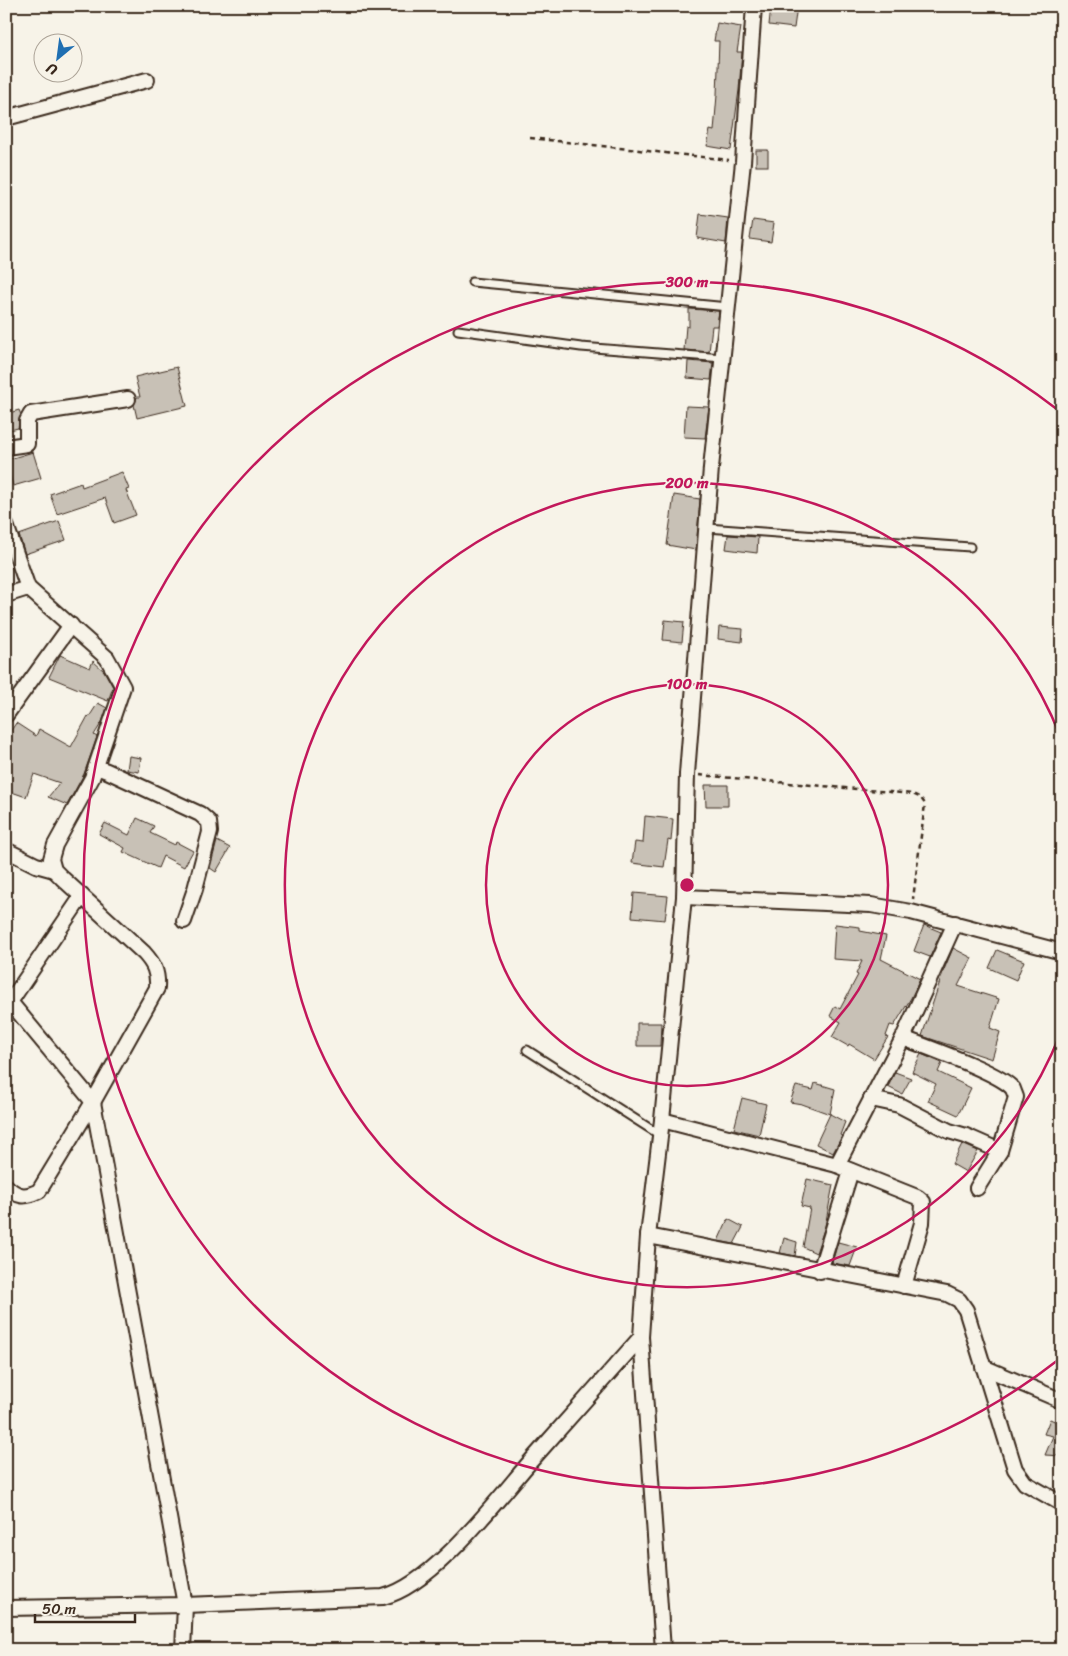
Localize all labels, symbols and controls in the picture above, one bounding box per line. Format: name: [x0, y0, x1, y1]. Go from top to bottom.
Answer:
north arrow: [32, 32, 82, 82]
text: U: [41, 55, 62, 82]
text: 300 m: [665, 269, 709, 295]
text: 200 m: [664, 470, 709, 496]
text: 100 m: [667, 671, 708, 697]
centre of rings: [678, 876, 696, 894]
scale bar: [35, 1591, 135, 1623]
text: 50 m: [42, 1596, 77, 1622]

